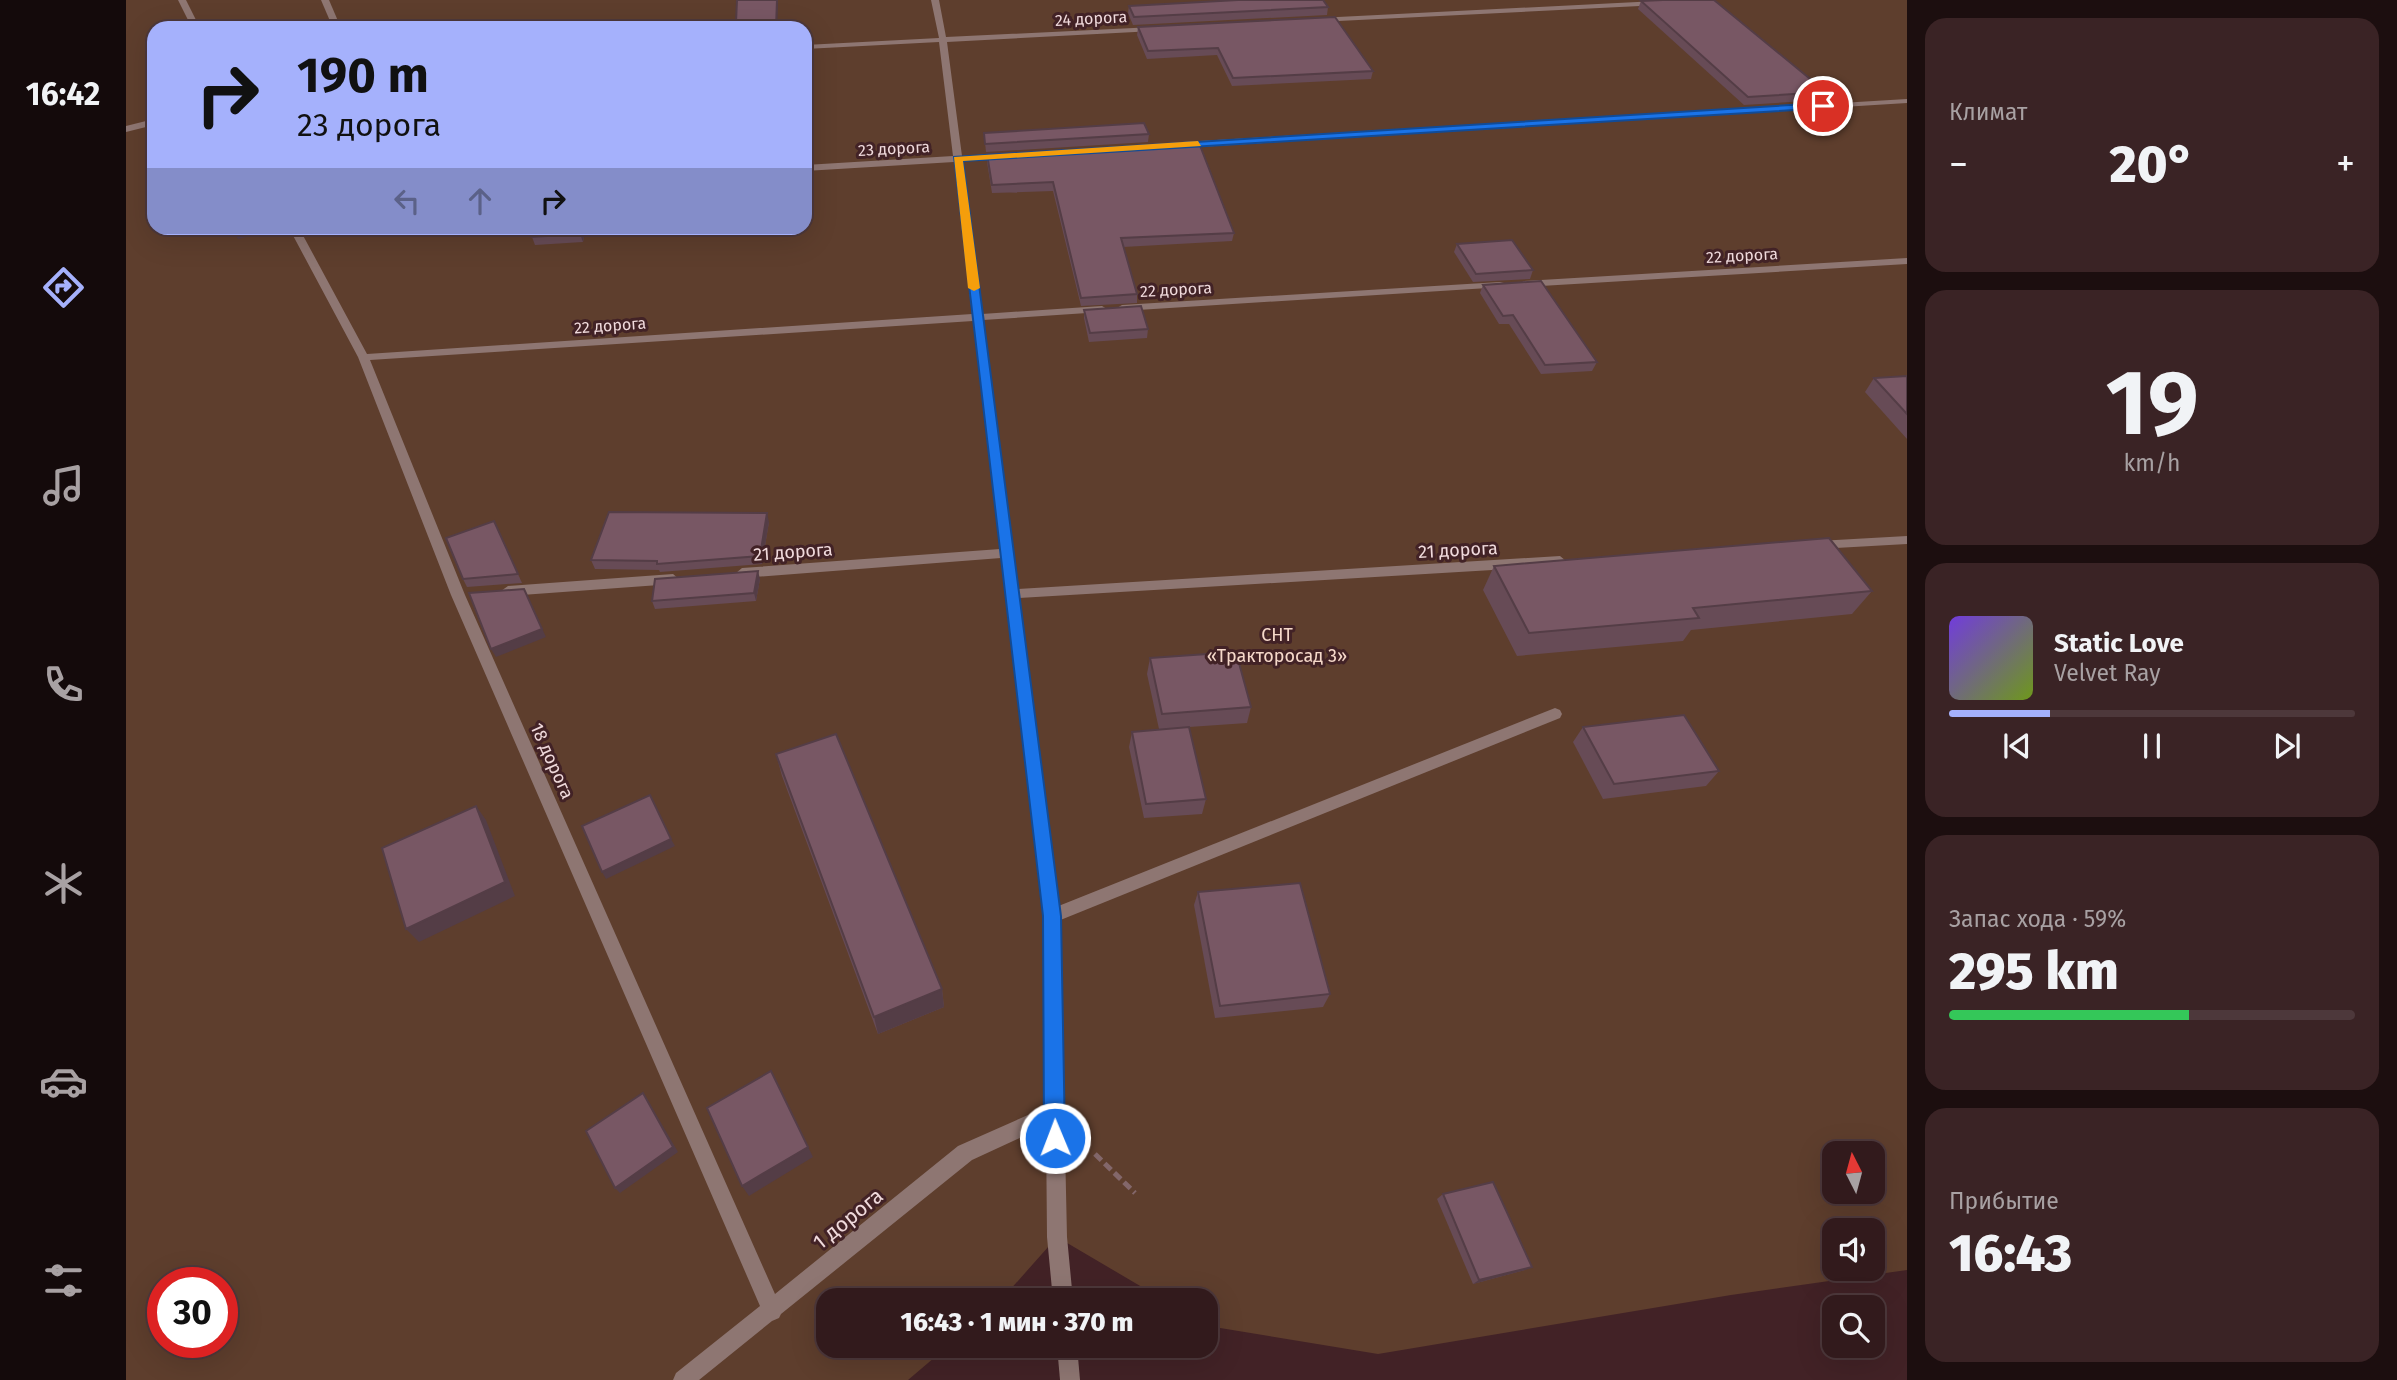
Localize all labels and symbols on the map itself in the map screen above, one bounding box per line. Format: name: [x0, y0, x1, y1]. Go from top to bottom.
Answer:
street label: 24 дорога: [1054, 7, 1128, 30]
pin: [1793, 76, 1853, 136]
street label: 23 дорога: [858, 137, 931, 160]
street label: 22 дорога: [1706, 244, 1779, 267]
street label: 22 дорога: [1140, 278, 1213, 301]
street label: 22 дорога: [573, 314, 647, 337]
street label: 21 дорога: [1418, 537, 1498, 563]
street label: 21 дорога: [753, 538, 833, 566]
park label: СНТ «Тракторосад 3»: [1207, 624, 1347, 667]
street label: 18 дорога: [525, 720, 579, 802]
position arrow: [1018, 1101, 1092, 1175]
north arrow: [1822, 1141, 1885, 1204]
street label: 1 дорога: [808, 1183, 888, 1255]
speed limit sign: 30: [147, 1267, 238, 1358]

